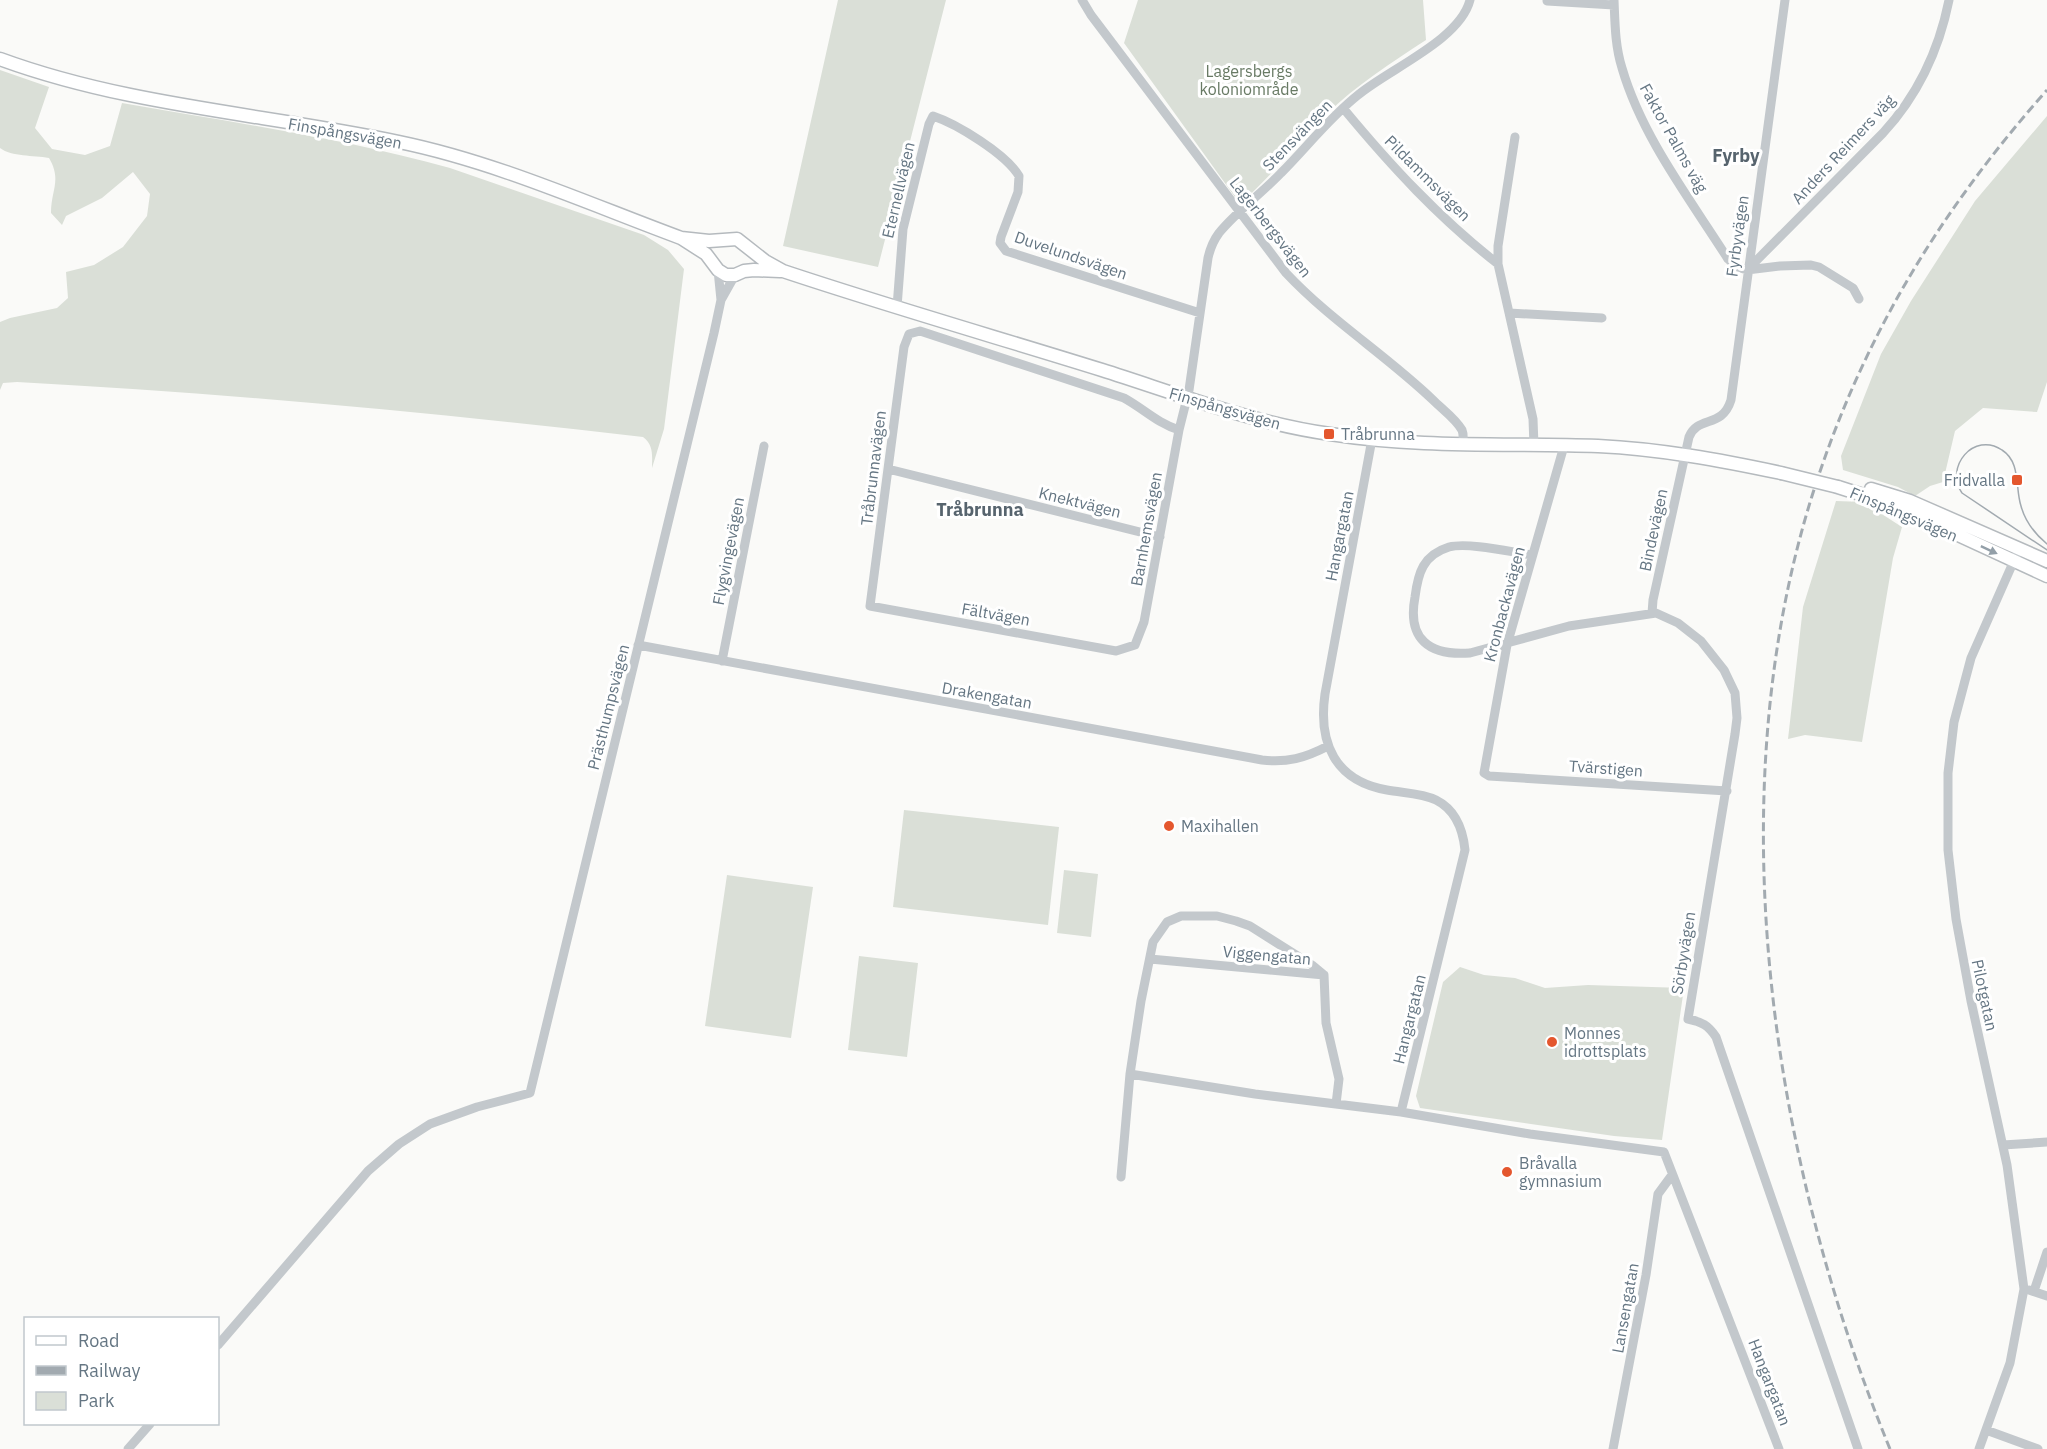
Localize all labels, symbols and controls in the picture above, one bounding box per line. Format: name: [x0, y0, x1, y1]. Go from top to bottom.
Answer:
park label: Lagersbergs koloniområde: [1200, 61, 1299, 99]
street label: Faktor Palms väg: [1636, 80, 1713, 197]
street label: Anders Reimers väg: [1787, 90, 1899, 208]
street label: Stensvängen: [1258, 95, 1336, 175]
street label: Finspångsvägen: [287, 113, 403, 153]
street label: Pildammsvägen: [1381, 131, 1475, 225]
street label: Eternellvägen: [877, 140, 919, 240]
district label: Fyrby: [1712, 144, 1760, 167]
street label: Lagerbergsvägen: [1226, 173, 1316, 281]
street label: Fyrbyvägen: [1721, 194, 1753, 278]
street label: Duvelundsvägen: [1012, 226, 1130, 284]
street label: Finspångsvägen: [1167, 383, 1283, 433]
street label: Tråbrunnavägen: [856, 409, 890, 527]
place label: Tråbrunna: [1341, 424, 1415, 444]
marker: Tråbrunna: [1322, 427, 1336, 441]
street label: Barnhemsvägen: [1126, 470, 1166, 588]
place label: Fridvalla: [1944, 470, 2005, 490]
marker: Fridvalla: [2010, 473, 2024, 487]
street label: Knektvägen: [1037, 482, 1123, 522]
street label: Finspångsvägen: [1847, 482, 1961, 546]
street label: Bindevägen: [1634, 487, 1672, 573]
street label: Hangargatan: [1320, 489, 1358, 583]
street label: Flygvingevägen: [708, 495, 748, 607]
district label: Tråbrunna: [936, 498, 1024, 521]
street label: Kronbackavägen: [1479, 544, 1529, 664]
one-way arrow: [1980, 546, 1997, 555]
street label: Fältvägen: [960, 598, 1032, 630]
street label: Prästhumpsvägen: [583, 642, 633, 772]
street label: Drakengatan: [940, 677, 1034, 713]
street label: Tvärstigen: [1568, 755, 1644, 781]
place label: Maxihallen: [1181, 816, 1259, 836]
marker: Maxihallen: [1162, 819, 1176, 833]
street label: Sörbyvägen: [1667, 910, 1699, 996]
street label: Viggengatan: [1222, 941, 1312, 969]
street label: Pilotgatan: [1968, 957, 2002, 1033]
street label: Hangargatan: [1388, 972, 1430, 1066]
place label: Monnes idrottsplats: [1564, 1023, 1647, 1061]
marker: Monnes idrottsplats: [1545, 1035, 1559, 1049]
place label: Bråvalla gymnasium: [1519, 1153, 1602, 1191]
marker: Bråvalla gymnasium: [1500, 1165, 1514, 1179]
street label: Lansengatan: [1607, 1261, 1643, 1355]
legend: [24, 1317, 219, 1425]
text: Road: [78, 1329, 119, 1352]
street label: Hangargatan: [1744, 1336, 1796, 1428]
text: Railway: [78, 1359, 140, 1382]
text: Park: [78, 1389, 115, 1412]

